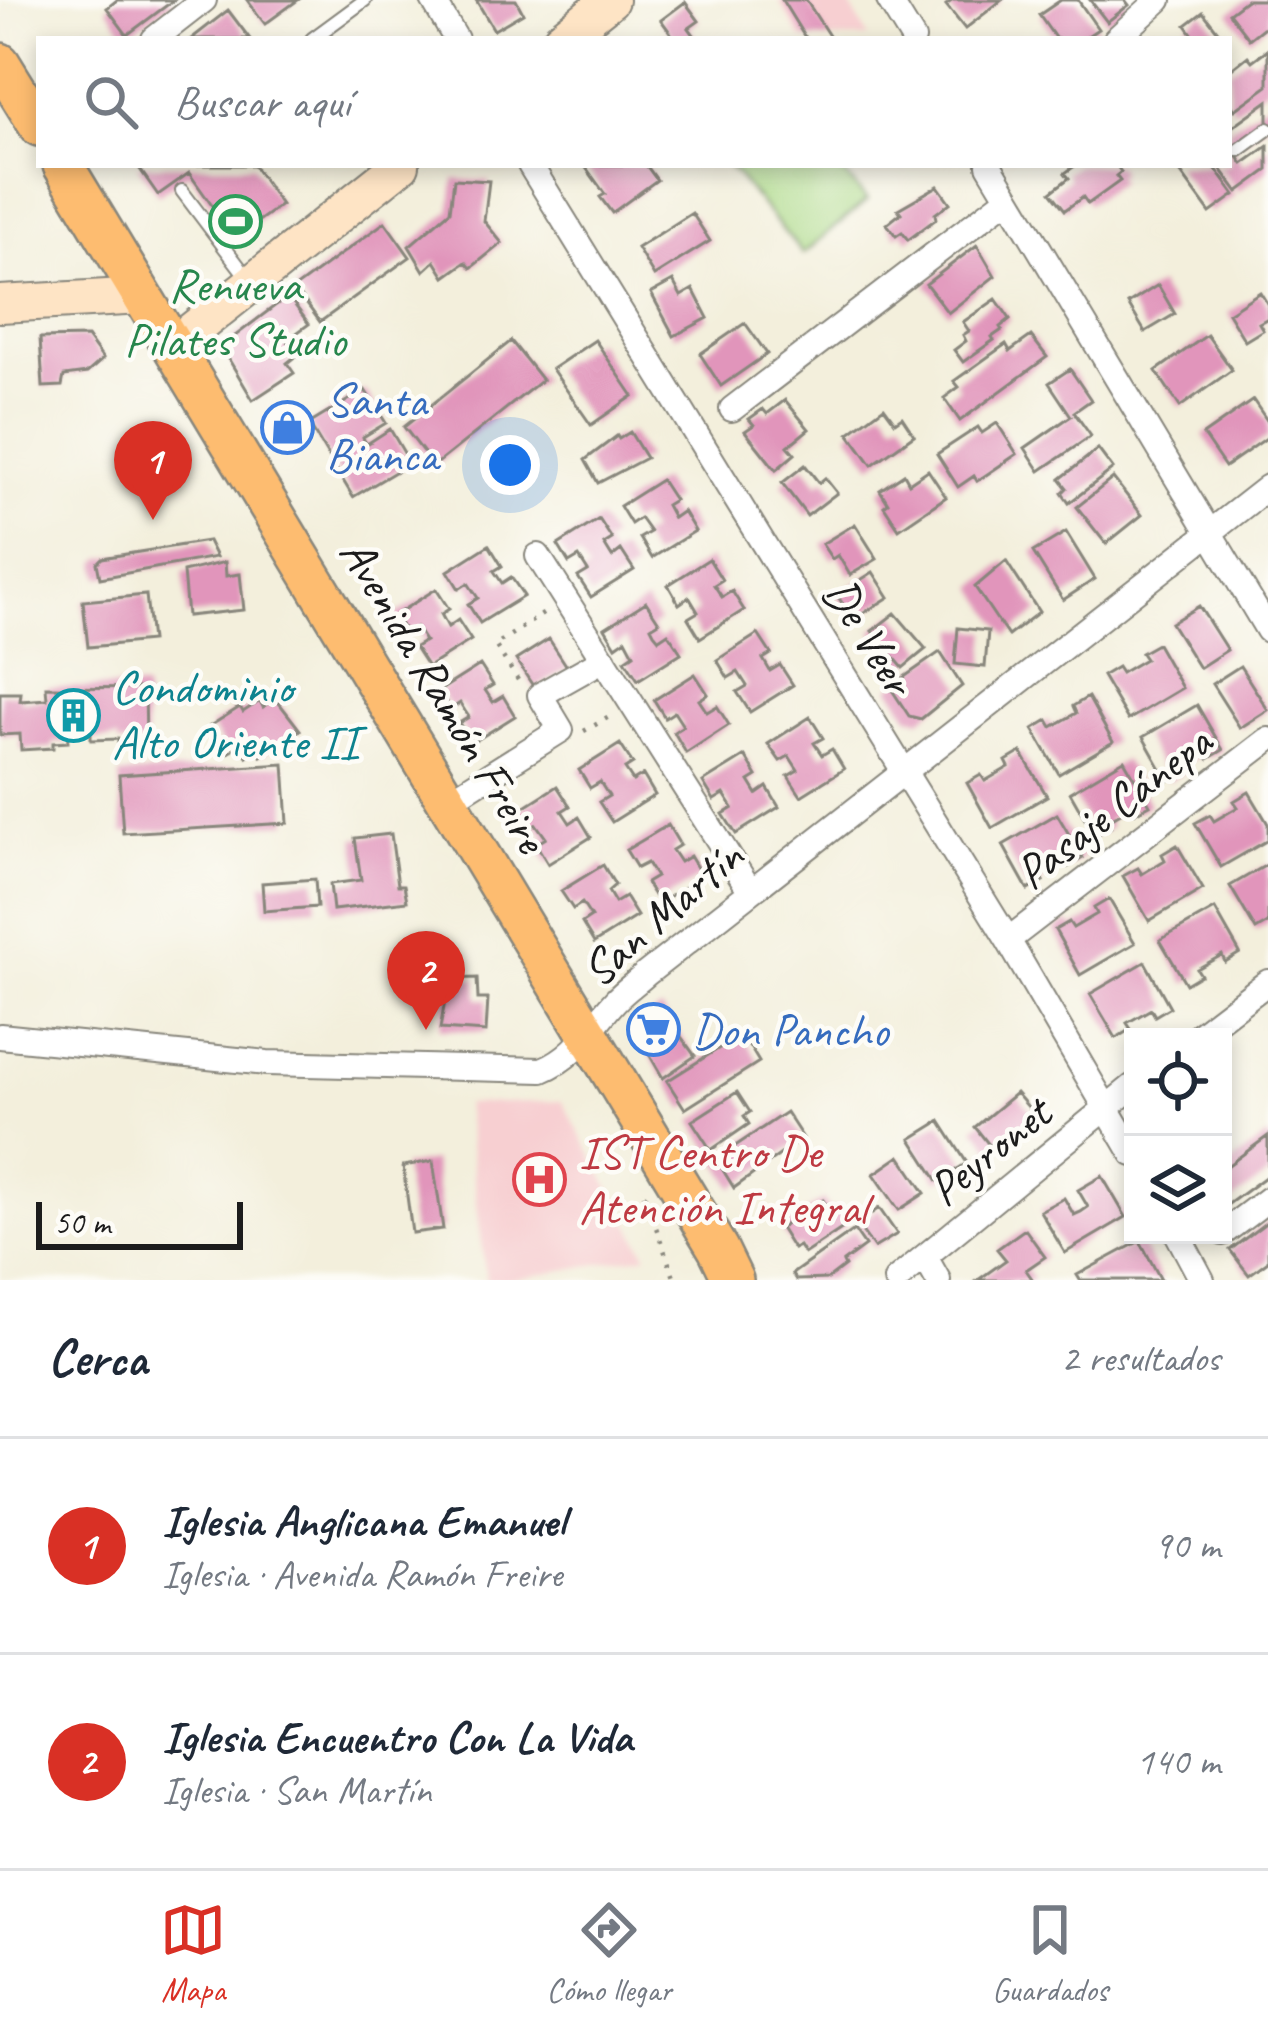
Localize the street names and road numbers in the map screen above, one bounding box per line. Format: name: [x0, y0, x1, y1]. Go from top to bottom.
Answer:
street label: Avenida Ramón Freire: [327, 527, 563, 866]
street label: De Veer: [810, 567, 930, 709]
street label: Pasaje Cánepa: [1003, 710, 1225, 902]
street label: San Martín: [569, 826, 756, 999]
street label: Peyronet: [915, 1081, 1066, 1219]

